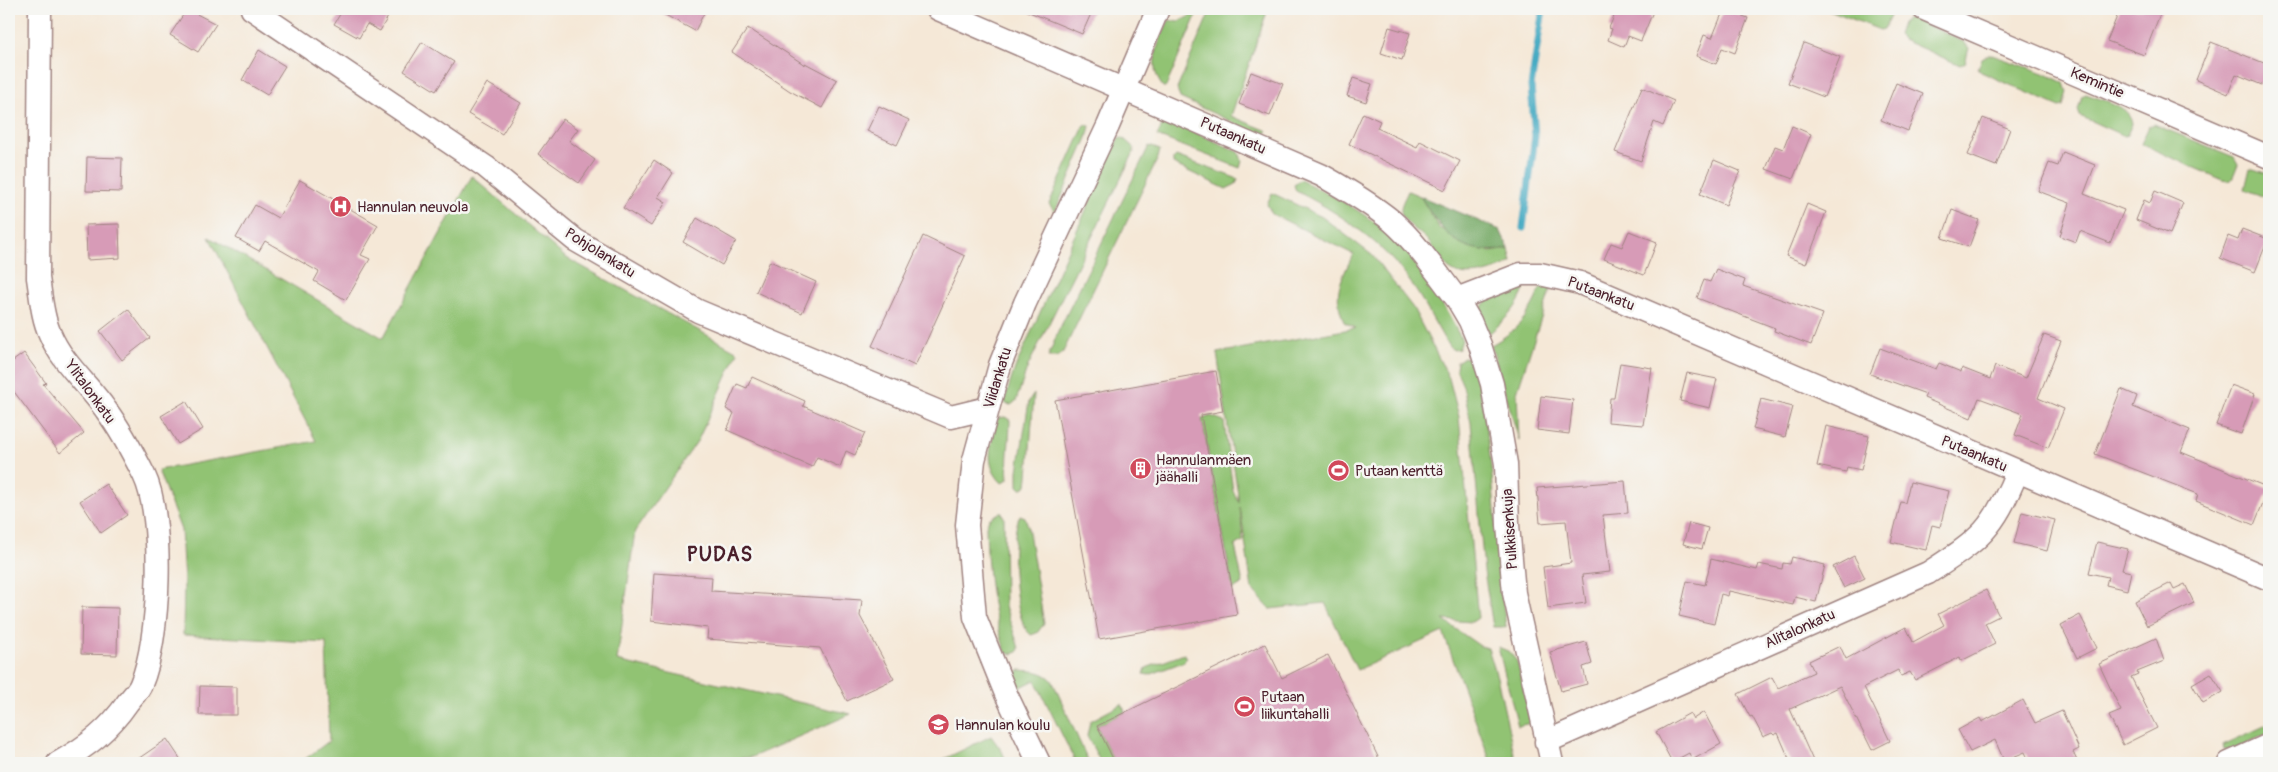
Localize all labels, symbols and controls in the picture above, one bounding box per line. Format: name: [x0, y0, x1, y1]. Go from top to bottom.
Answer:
street label: Kemintie: [2067, 63, 2127, 103]
street label: Putaankatu: [1197, 113, 1269, 159]
hospital icon: Hannulan neuvola: [329, 195, 353, 219]
place label: Hannulan neuvola: [357, 198, 468, 217]
street label: Pohjolankatu: [561, 224, 639, 282]
street label: Putaankatu: [1565, 273, 1637, 315]
street label: Viidankatu: [980, 345, 1016, 411]
street label: Ylitalonkatu: [60, 356, 120, 428]
street label: Putaankatu: [1938, 432, 2010, 476]
place label: Hannulanmäen jäähalli: [1155, 451, 1251, 487]
building icon: Hannulanmäen jäähalli: [1128, 457, 1152, 481]
sports icon: Putaan kenttä: [1327, 459, 1351, 483]
place label: Putaan kenttä: [1355, 462, 1443, 481]
street label: Pulkkisenkuja: [1498, 488, 1522, 570]
district label: PUDAS: [687, 542, 753, 567]
street label: Alitalonkatu: [1762, 605, 1838, 653]
place label: Putaan liikuntahalli: [1261, 688, 1329, 724]
sports icon: Putaan liikuntahalli: [1233, 694, 1257, 718]
school or university icon: Hannulan koulu: [927, 713, 951, 737]
place label: Hannulan koulu: [955, 716, 1050, 735]

